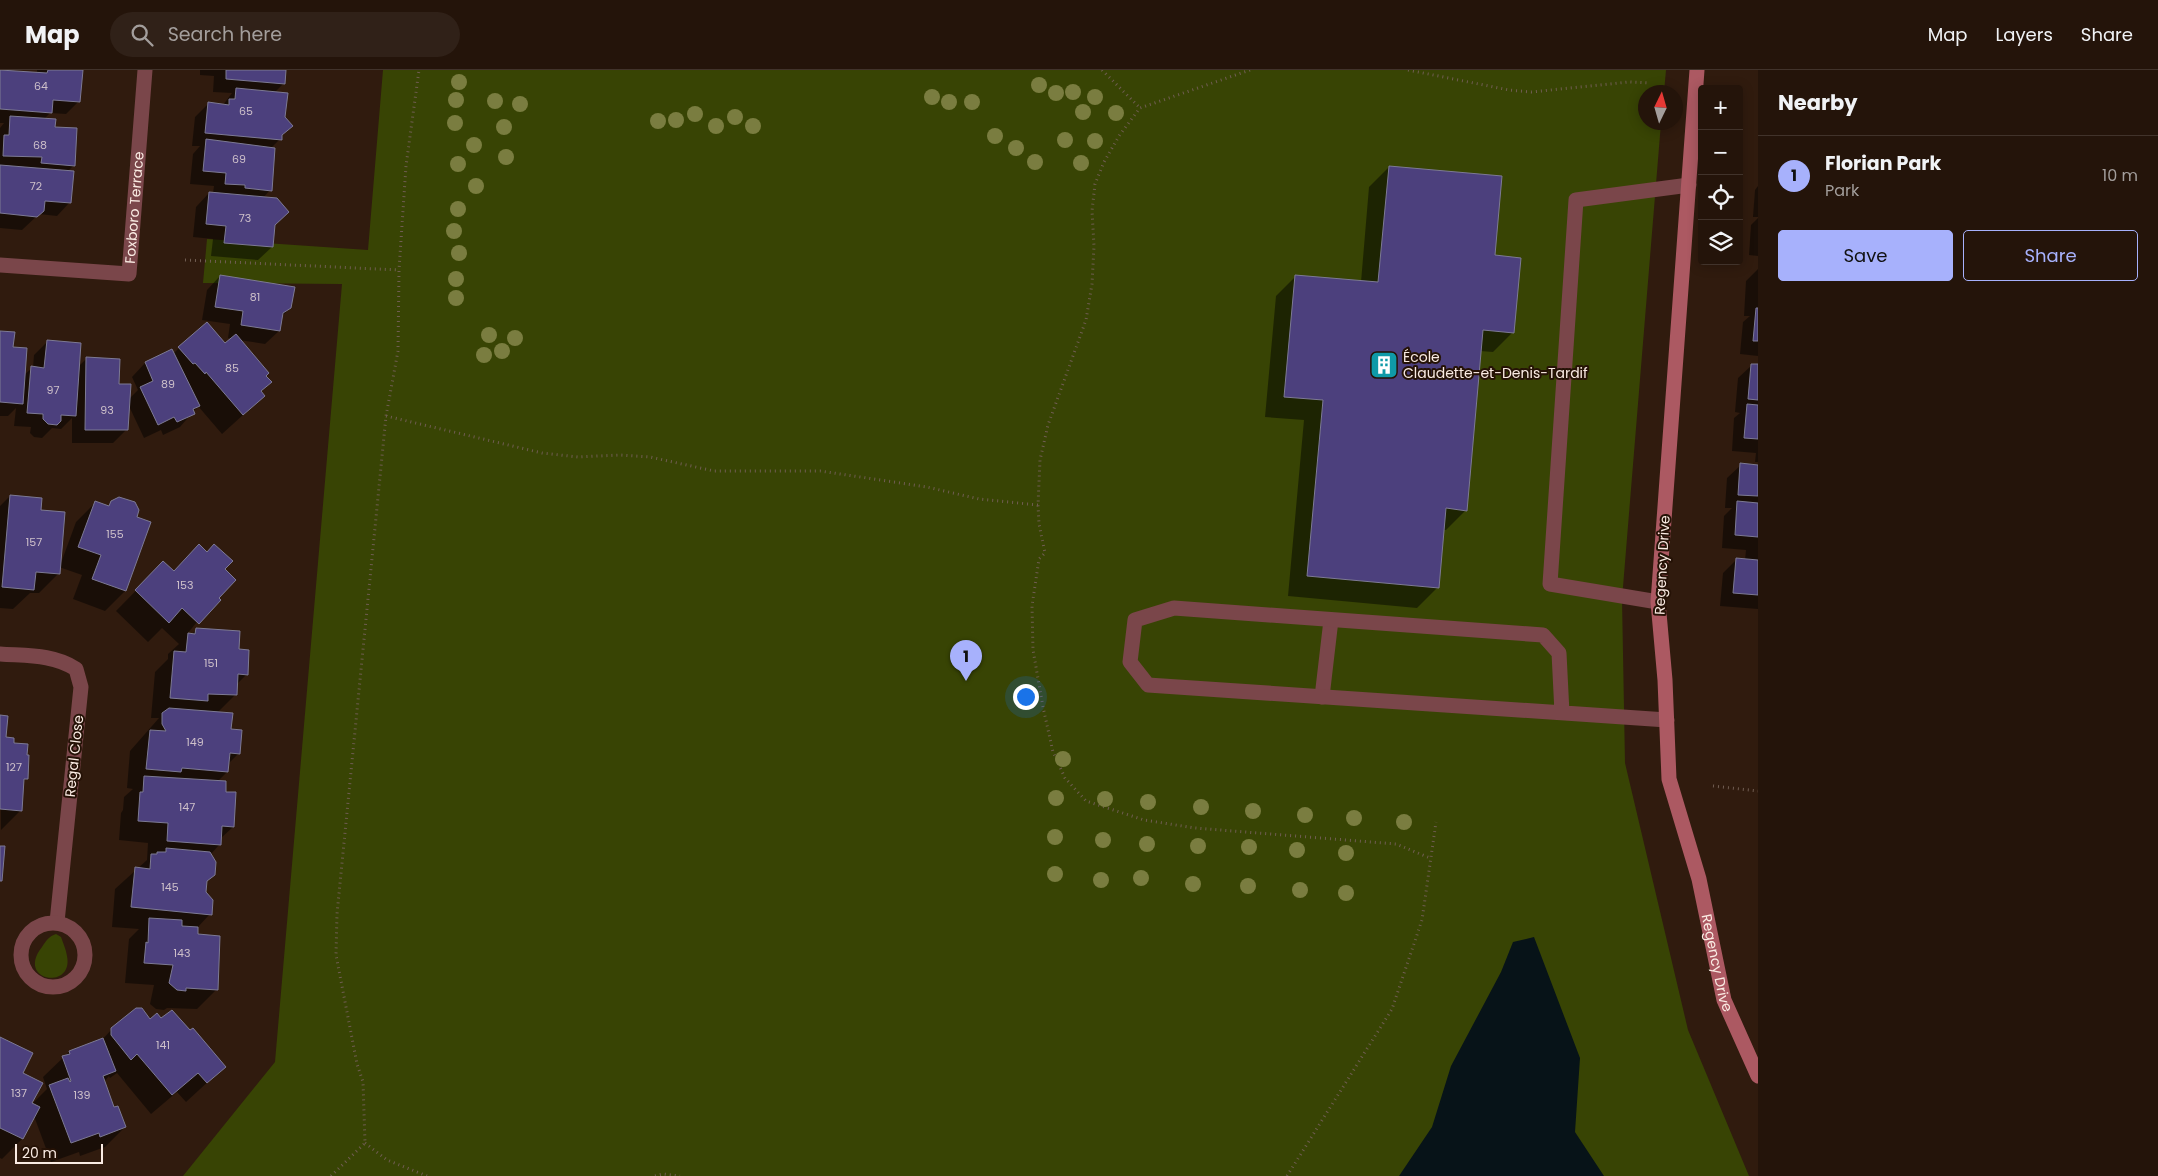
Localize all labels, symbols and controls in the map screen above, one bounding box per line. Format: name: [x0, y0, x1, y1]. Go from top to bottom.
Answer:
search box: [110, 12, 460, 57]
text: Map: [25, 18, 80, 51]
icon: search: [128, 21, 156, 49]
text: Search here: [168, 21, 282, 48]
text: Map: [1928, 22, 1968, 47]
text: Layers: [1996, 22, 2053, 47]
text: Share: [2081, 22, 2133, 47]
house number: 64: [34, 78, 48, 94]
north arrow: [1638, 85, 1683, 130]
map controls: [1698, 85, 1743, 265]
button: +: [1698, 85, 1743, 130]
text: Nearby: [1778, 88, 1858, 117]
house number: 65: [239, 103, 253, 119]
button: −: [1698, 130, 1743, 175]
house number: 68: [33, 137, 47, 153]
street label: Foxboro Terrace: [120, 150, 149, 264]
text: Florian Park: [1825, 150, 1941, 177]
house number: 69: [232, 151, 246, 167]
text: 1: [1791, 164, 1797, 187]
text: 10 m: [2102, 164, 2138, 187]
button: locate: [1698, 175, 1743, 220]
house number: 72: [30, 178, 42, 194]
text: Park: [1825, 179, 1859, 202]
house number: 73: [239, 210, 251, 226]
button: layers: [1698, 220, 1743, 265]
button: Save: [1778, 230, 1953, 281]
button: Share: [1963, 230, 2138, 281]
house number: 81: [250, 289, 260, 305]
place label: École Claudette-et-Denis-Tardif: [1403, 347, 1588, 383]
building icon: École Claudette-et-Denis-Tardif: [1369, 350, 1399, 380]
house number: 85: [225, 360, 239, 376]
house number: 89: [161, 376, 175, 392]
house number: 97: [47, 382, 59, 398]
house number: 93: [100, 402, 114, 418]
street label: Regency Drive: [1649, 514, 1675, 615]
house number: 155: [106, 526, 124, 542]
house number: 157: [26, 534, 42, 550]
house number: 153: [177, 577, 193, 593]
pin: 1: [950, 640, 982, 681]
house number: 151: [204, 655, 218, 671]
your location: [1013, 684, 1039, 710]
street label: Regal Close: [60, 714, 88, 798]
house number: 149: [186, 734, 204, 750]
house number: 127: [6, 759, 22, 775]
house number: 147: [179, 799, 195, 815]
house number: 145: [161, 879, 179, 895]
street label: Regency Drive: [1696, 912, 1738, 1015]
house number: 143: [174, 945, 190, 961]
house number: 141: [156, 1037, 170, 1053]
house number: 137: [11, 1085, 27, 1101]
house number: 139: [74, 1087, 91, 1103]
scale bar: [15, 1141, 102, 1164]
text: 20 m: [22, 1143, 57, 1163]

